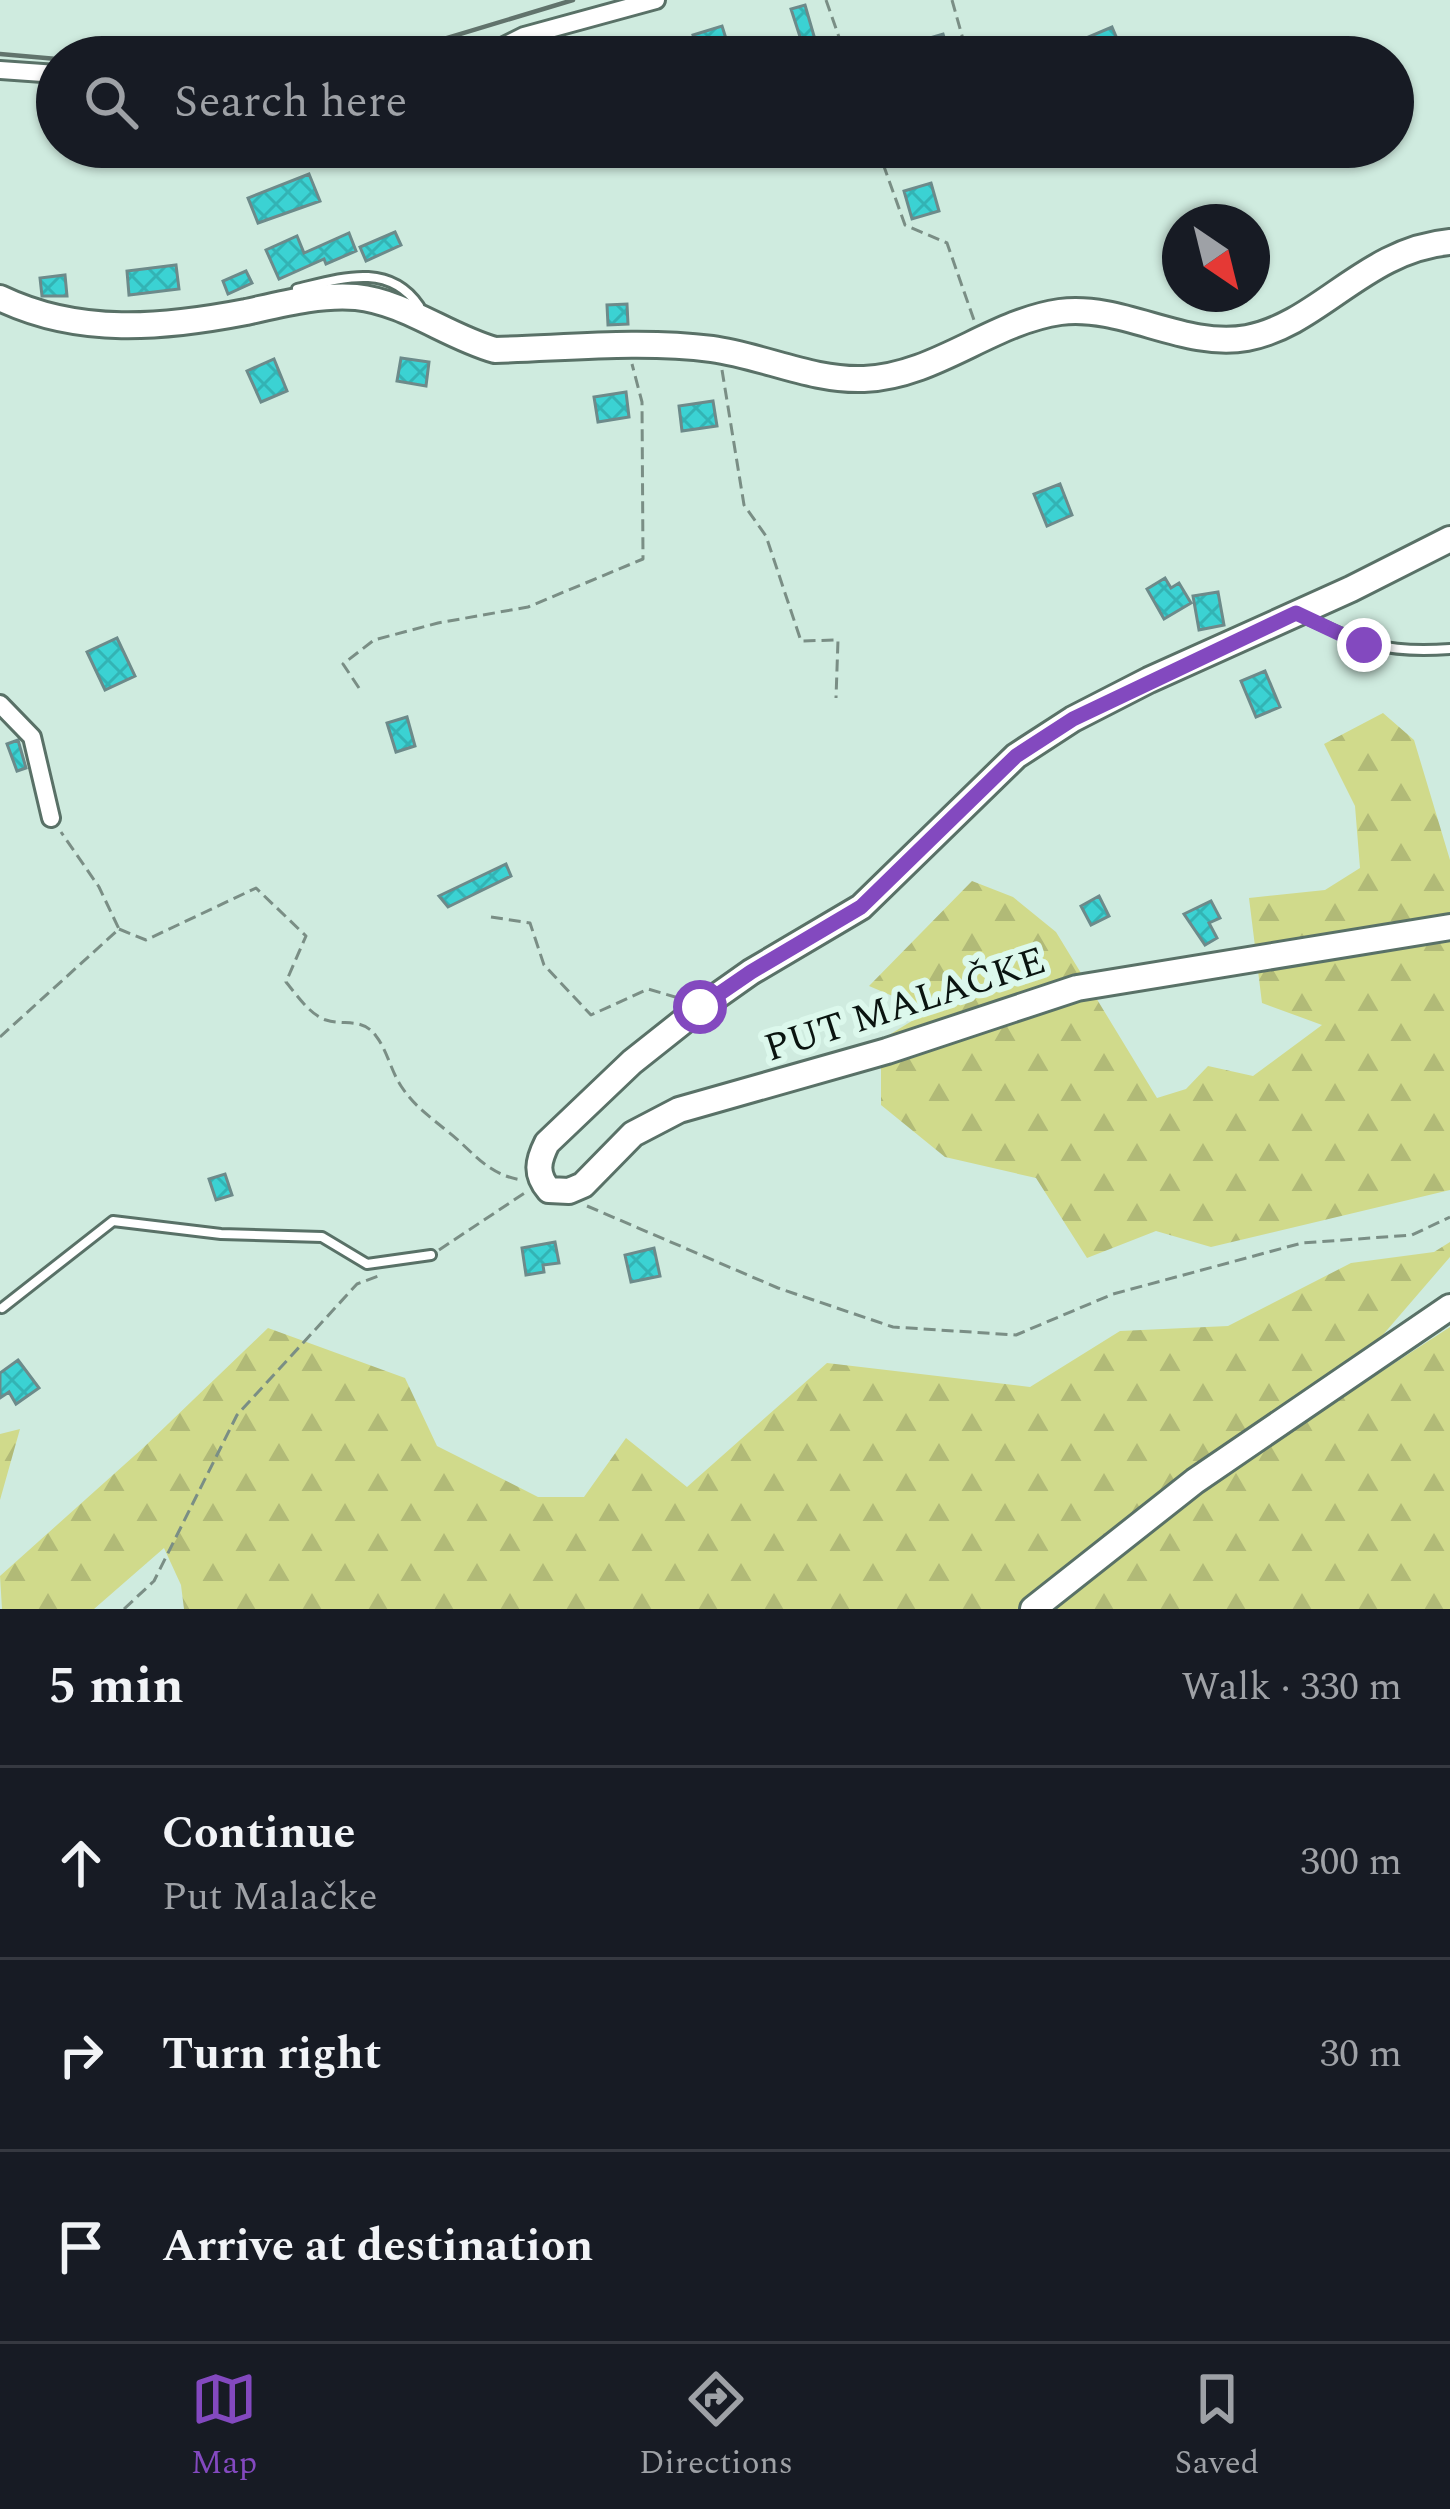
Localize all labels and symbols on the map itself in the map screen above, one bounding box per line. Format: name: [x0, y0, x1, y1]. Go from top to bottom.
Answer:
north arrow: [1162, 204, 1270, 312]
route end: [1337, 618, 1391, 672]
street label: PUT MALAČKE: [757, 932, 1053, 1078]
route start: [673, 980, 727, 1034]

